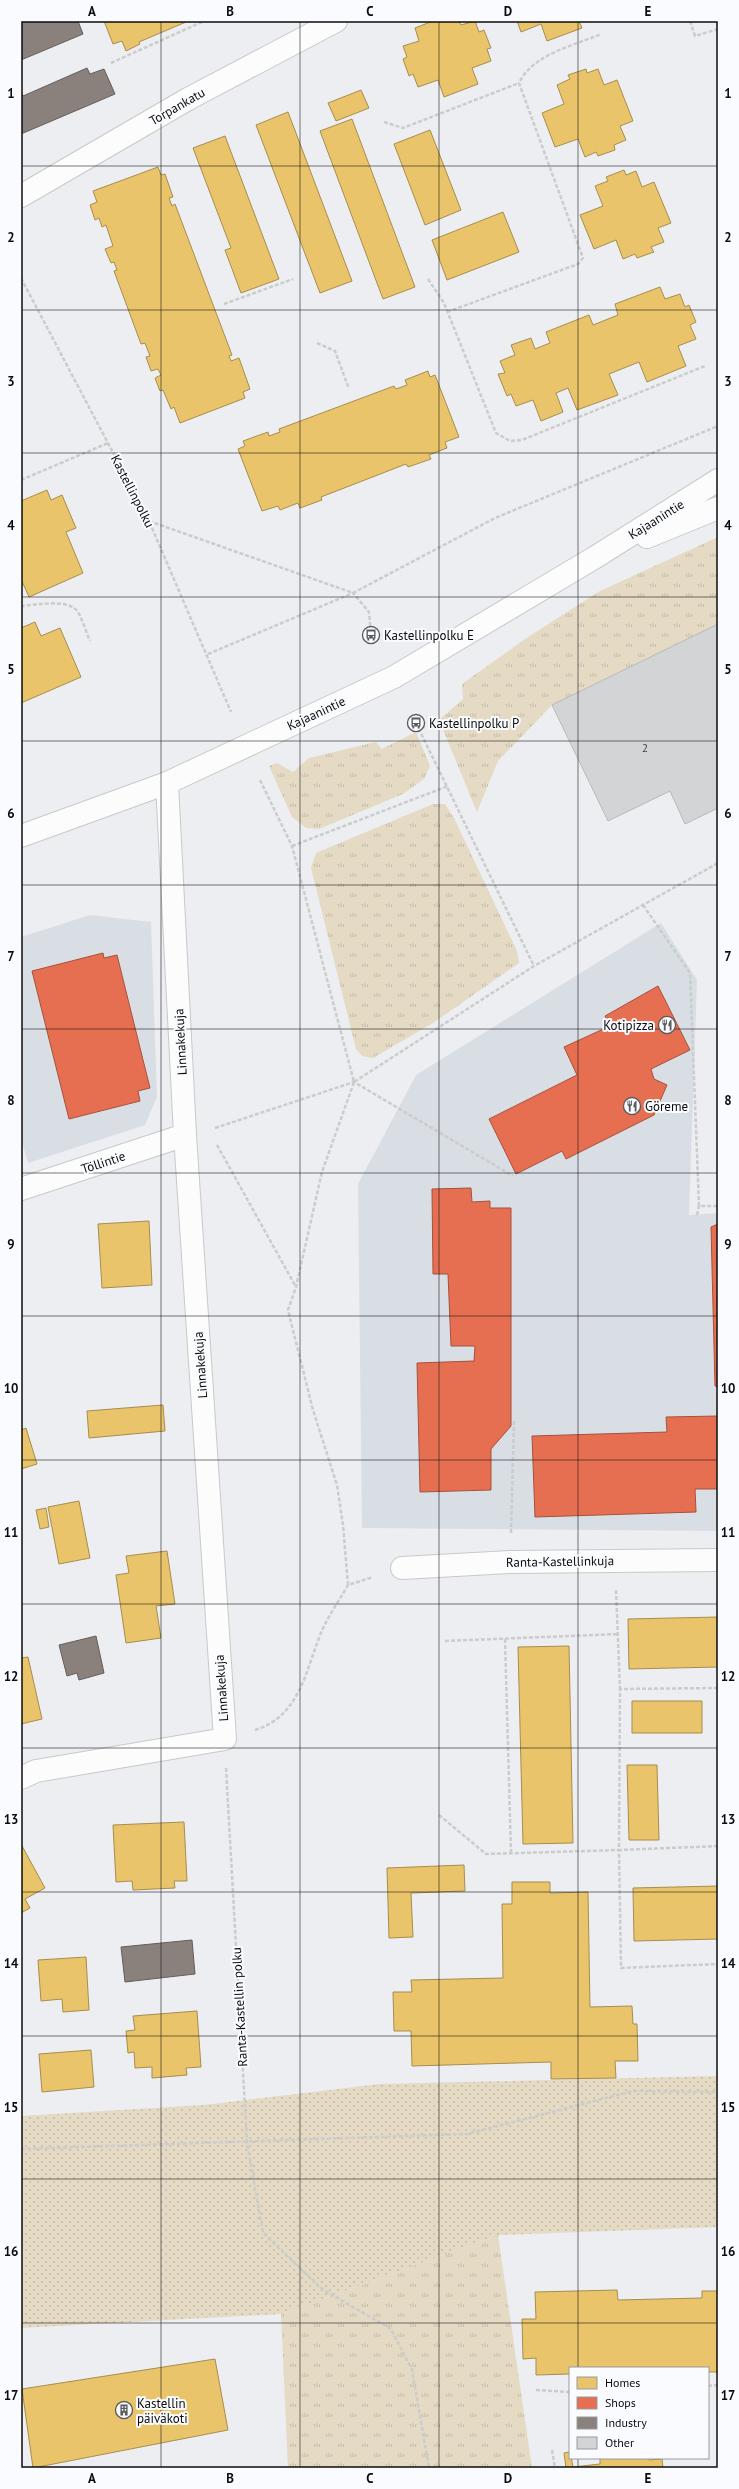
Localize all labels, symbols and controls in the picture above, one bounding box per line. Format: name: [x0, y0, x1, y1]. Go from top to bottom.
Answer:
text: A: [88, 3, 96, 20]
text: B: [226, 3, 234, 20]
text: C: [366, 3, 374, 20]
text: D: [504, 3, 512, 20]
text: E: [645, 3, 652, 20]
street label: Torpankatu: [146, 84, 208, 129]
text: 1: [7, 85, 15, 102]
text: 1: [724, 85, 732, 102]
text: 2: [7, 229, 15, 246]
text: 2: [724, 229, 732, 246]
text: 3: [7, 373, 15, 390]
text: 3: [724, 373, 732, 390]
street label: Kastellinpolku: [107, 452, 158, 531]
street label: Kajaanintie: [625, 496, 687, 543]
text: 4: [7, 517, 15, 534]
text: 4: [724, 517, 732, 534]
bus stop icon: Kastellinpolku E: [361, 625, 381, 645]
place label: Kastellinpolku E: [384, 627, 474, 644]
text: 5: [7, 661, 15, 678]
text: 5: [724, 661, 732, 678]
street label: Kajaanintie: [284, 693, 348, 734]
bus stop icon: Kastellinpolku P: [406, 713, 426, 733]
place label: Kastellinpolku P: [429, 715, 519, 732]
house number: 2: [642, 741, 648, 755]
text: 6: [7, 805, 15, 822]
text: 6: [724, 805, 732, 822]
text: 7: [7, 948, 15, 965]
text: 7: [724, 948, 732, 965]
street label: Linnakekuja: [170, 1008, 191, 1076]
restaurant icon: Kotipizza: [657, 1015, 677, 1035]
place label: Kotipizza: [603, 1017, 654, 1034]
text: 8: [7, 1092, 15, 1109]
text: 8: [724, 1092, 732, 1109]
restaurant icon: Göreme: [622, 1096, 642, 1116]
place label: Göreme: [645, 1098, 688, 1115]
street label: Töllintie: [79, 1147, 127, 1178]
text: 9: [7, 1236, 15, 1253]
text: 9: [724, 1236, 732, 1253]
street label: Linnakekuja: [190, 1331, 211, 1399]
text: 10: [4, 1380, 18, 1397]
text: 10: [721, 1380, 735, 1397]
text: 11: [4, 1524, 18, 1541]
text: 11: [721, 1524, 735, 1541]
street label: Ranta-Kastellinkuja: [506, 1552, 614, 1571]
street label: Linnakekuja: [211, 1654, 232, 1722]
text: 12: [4, 1668, 18, 1685]
text: 12: [721, 1668, 735, 1685]
text: 13: [4, 1811, 18, 1828]
text: 13: [721, 1811, 735, 1828]
street label: Ranta-Kastellin polku: [228, 1947, 251, 2067]
text: 14: [4, 1955, 19, 1972]
text: 14: [721, 1955, 736, 1972]
text: 15: [4, 2099, 18, 2116]
text: 15: [721, 2099, 735, 2116]
text: 16: [4, 2243, 18, 2260]
text: 16: [721, 2243, 735, 2260]
legend: [569, 2367, 709, 2459]
text: Homes: [605, 2375, 640, 2390]
text: 17: [4, 2387, 18, 2404]
text: 17: [721, 2387, 735, 2404]
place label: Kastellin päiväkoti: [137, 2395, 188, 2427]
text: Shops: [605, 2395, 636, 2410]
building icon: Kastellin päiväkoti: [114, 2400, 134, 2420]
text: Industry: [605, 2415, 647, 2430]
text: Other: [605, 2435, 634, 2450]
text: A: [88, 2470, 96, 2487]
text: B: [226, 2470, 234, 2487]
text: C: [366, 2470, 374, 2487]
text: D: [504, 2470, 512, 2487]
text: E: [645, 2470, 652, 2487]

